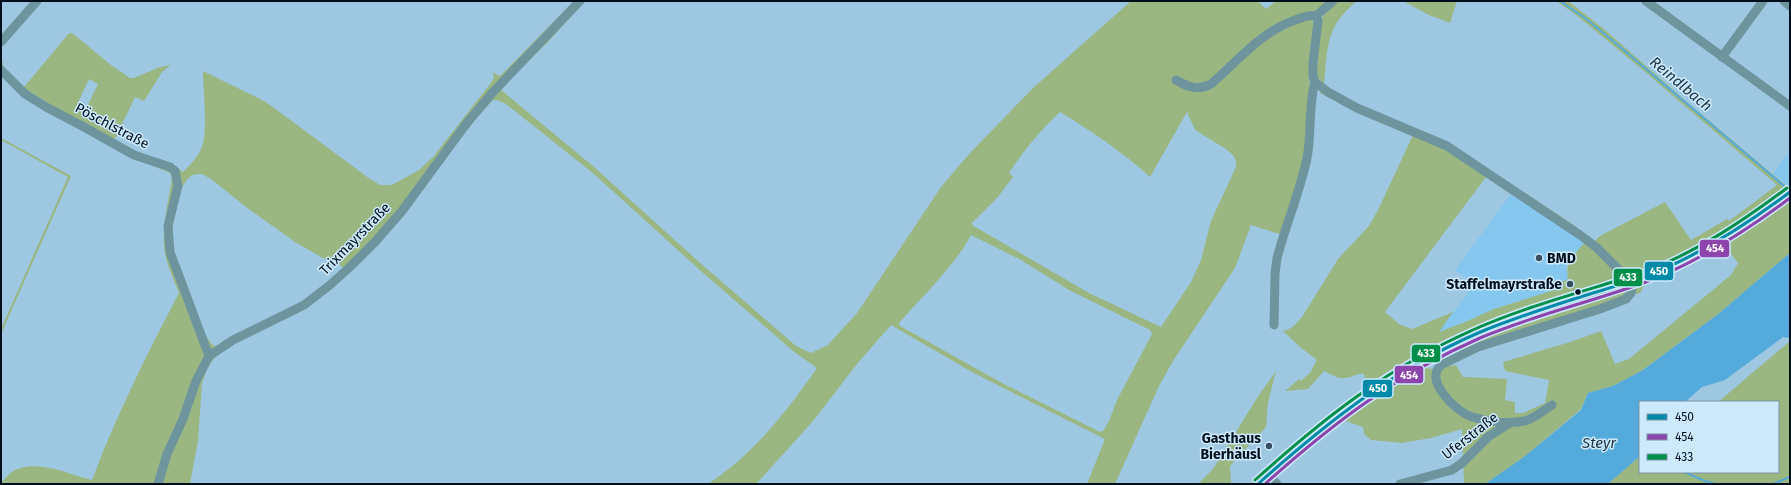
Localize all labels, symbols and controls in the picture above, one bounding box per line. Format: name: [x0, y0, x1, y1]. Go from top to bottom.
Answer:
water label: Reindlbach: [1646, 53, 1716, 115]
street label: Pöschlstraße: [72, 99, 152, 153]
street label: Trixmayrstraße: [316, 199, 394, 279]
line badge: 454: [1699, 239, 1730, 258]
text: 454: [1706, 242, 1724, 255]
place label: BMD: [1547, 250, 1576, 267]
marker: BMD: [1534, 253, 1544, 263]
line badge: 450: [1644, 261, 1674, 281]
text: 450: [1650, 265, 1669, 278]
line badge: 433: [1613, 268, 1643, 287]
text: 433: [1619, 271, 1637, 284]
place label: Staffelmayrstraße: [1446, 276, 1562, 293]
marker: Staffelmayrstraße: [1565, 279, 1575, 289]
unlabelled marker: [1573, 287, 1583, 297]
line badge: 433: [1411, 344, 1441, 363]
text: 433: [1417, 347, 1435, 360]
line badge: 454: [1394, 365, 1424, 384]
text: 454: [1400, 369, 1418, 382]
line badge: 450: [1362, 379, 1393, 398]
text: 450: [1369, 382, 1388, 395]
legend: [1639, 401, 1779, 473]
street label: Uferstraße: [1438, 409, 1502, 463]
text: 450: [1675, 410, 1694, 424]
place label: Gasthaus Bierhäusl: [1200, 430, 1262, 463]
text: 454: [1675, 430, 1694, 444]
water label: Steyr: [1581, 434, 1617, 452]
marker: Gasthaus Bierhäusl: [1264, 441, 1274, 451]
text: 433: [1675, 450, 1693, 464]

